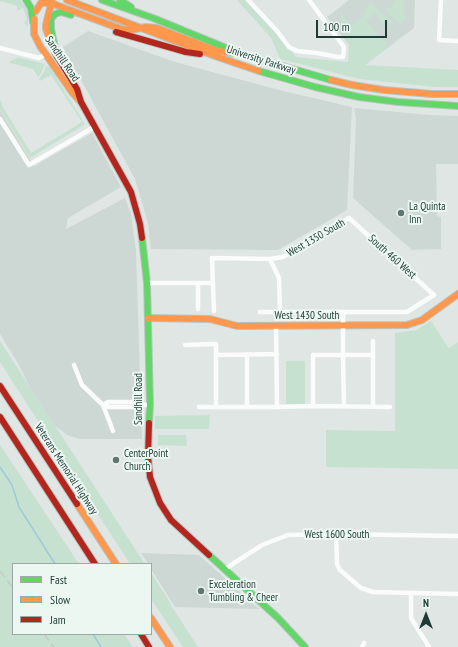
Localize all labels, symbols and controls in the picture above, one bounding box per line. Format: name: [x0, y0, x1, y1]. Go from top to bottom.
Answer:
scale bar: [318, 12, 389, 38]
text: 100 m: [323, 19, 350, 34]
street label: Sandhill Road: [42, 34, 82, 84]
street label: University Parkway: [225, 43, 297, 77]
place label: La Quinta Inn: [409, 200, 446, 226]
marker: La Quinta Inn: [396, 208, 406, 218]
street label: West 1350 South: [285, 216, 347, 260]
street label: South 460 West: [365, 232, 419, 282]
street label: West 1430 South: [275, 309, 339, 323]
street label: Sandhill Road: [132, 373, 146, 425]
street label: Veterans Memorial Highway: [32, 421, 100, 517]
place label: CenterPoint Church: [124, 447, 168, 473]
marker: CenterPoint Church: [111, 455, 121, 465]
street label: West 1600 South: [305, 528, 369, 542]
legend: [12, 563, 152, 635]
text: Fast: [50, 572, 67, 587]
place label: Exceleration Tumbling & Cheer: [209, 578, 278, 604]
marker: Exceleration Tumbling & Cheer: [196, 586, 206, 596]
text: Slow: [50, 592, 70, 607]
north arrow: [406, 595, 446, 635]
text: N: [423, 596, 429, 610]
text: Jam: [50, 612, 66, 627]

